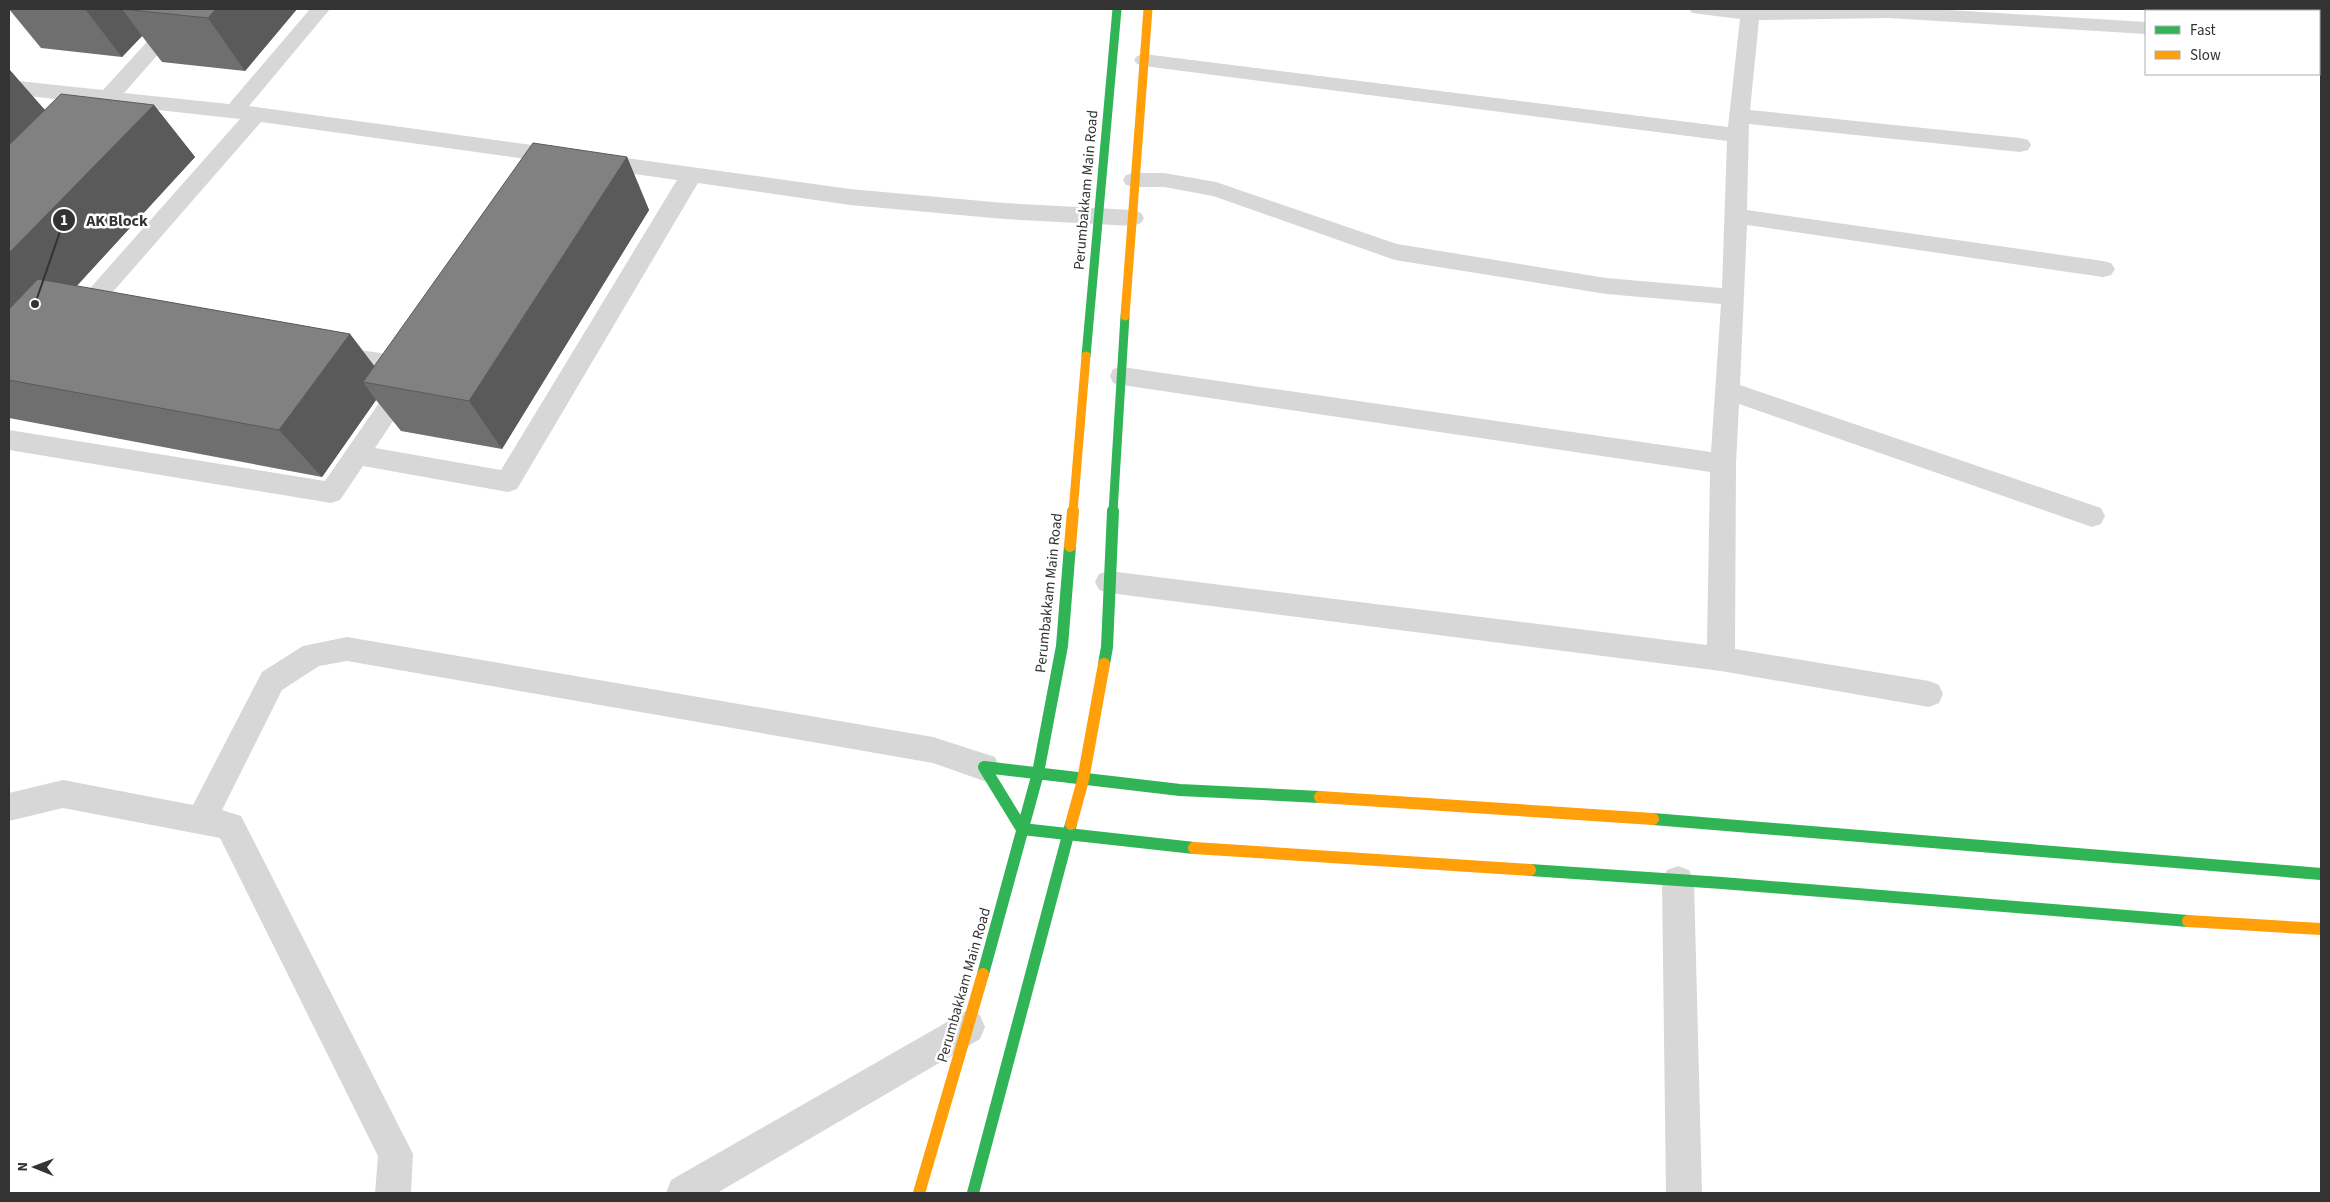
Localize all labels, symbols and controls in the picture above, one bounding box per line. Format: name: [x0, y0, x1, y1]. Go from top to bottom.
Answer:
legend: [2145, 10, 2320, 75]
text: Fast: [2190, 20, 2216, 41]
text: Slow: [2190, 45, 2221, 66]
street label: Perumbakkam Main Road: [1069, 109, 1103, 271]
callout: AK Block: [51, 205, 158, 236]
text: 1: [60, 210, 68, 231]
text: AK Block: [85, 210, 148, 232]
street label: Perumbakkam Main Road: [1030, 512, 1068, 674]
street label: Perumbakkam Main Road: [932, 905, 996, 1065]
north arrow: [10, 1142, 60, 1192]
text: N: [13, 1162, 33, 1172]

